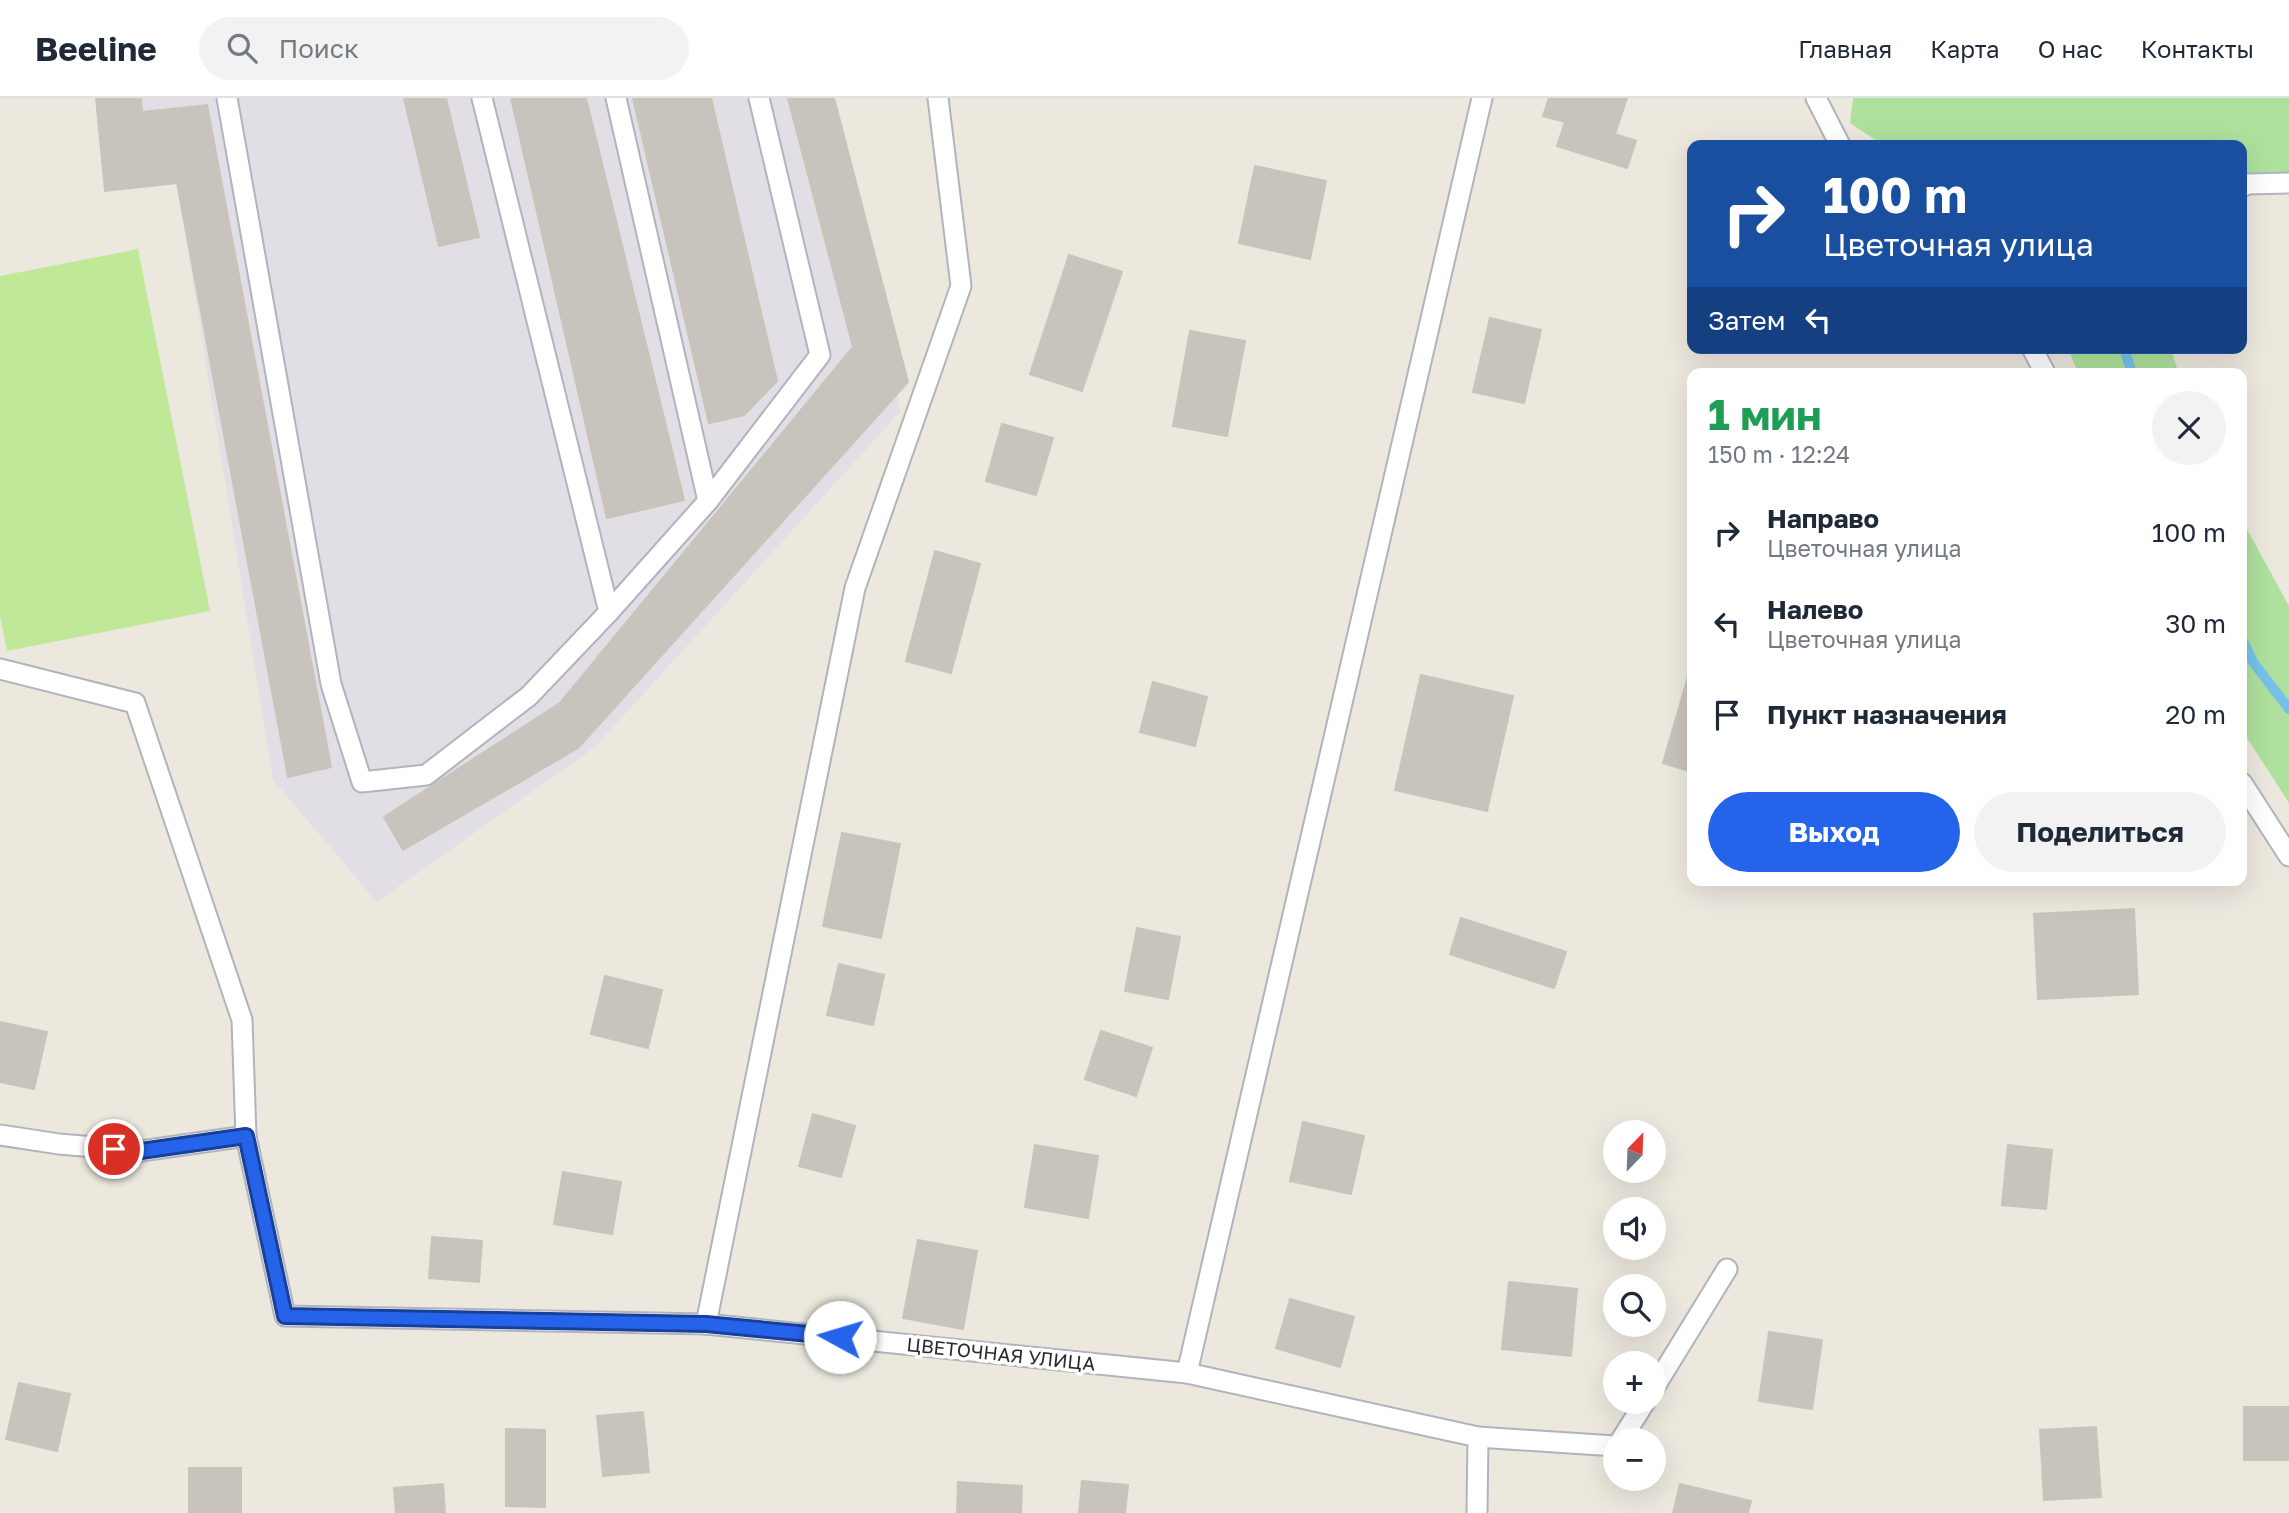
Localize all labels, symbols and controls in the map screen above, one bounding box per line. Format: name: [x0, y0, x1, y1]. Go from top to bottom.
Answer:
search box: [199, 17, 689, 80]
text: Beeline: [35, 29, 157, 68]
icon: search: [223, 29, 261, 67]
text: Поиск: [279, 33, 359, 64]
text: Главная: [1798, 34, 1892, 63]
text: Карта: [1930, 34, 2000, 63]
text: О нас: [2038, 34, 2103, 63]
text: Контакты: [2141, 34, 2254, 63]
text: 100 m: [1823, 165, 1967, 224]
icon: right: [1708, 168, 1799, 259]
text: Цветочная улица: [1823, 225, 2094, 263]
icon: left: [1799, 301, 1837, 339]
text: Затем: [1708, 305, 1785, 336]
text: 1 мин: [1708, 389, 1822, 439]
button: close: [2152, 391, 2226, 465]
text: 150 m · 12:24: [1708, 440, 1850, 468]
text: Направо: [1767, 503, 1879, 534]
icon: right: [1708, 514, 1746, 552]
text: 100 m: [2152, 517, 2226, 548]
text: Цветочная улица: [1767, 534, 1962, 562]
text: Налево: [1767, 594, 1863, 625]
icon: left: [1708, 605, 1746, 643]
text: 30 m: [2165, 608, 2226, 639]
text: Цветочная улица: [1767, 625, 1962, 653]
icon: arrive: [1708, 696, 1746, 734]
text: Пункт назначения: [1767, 699, 2007, 730]
text: 20 m: [2165, 699, 2226, 730]
button: Выход: [1708, 792, 1960, 872]
button: Поделиться: [1974, 792, 2226, 872]
pin: [84, 1119, 144, 1179]
north arrow: [1603, 1120, 1666, 1183]
map controls: [1603, 1120, 1666, 1491]
icon: arrive: [95, 1130, 133, 1168]
button: sound: [1603, 1197, 1666, 1260]
button: search: [1603, 1274, 1666, 1337]
position arrow: [803, 1300, 877, 1374]
street label: ЦВЕТОЧНАЯ УЛИЦА: [906, 1332, 1097, 1375]
button: +: [1603, 1351, 1666, 1414]
button: −: [1603, 1428, 1666, 1491]

